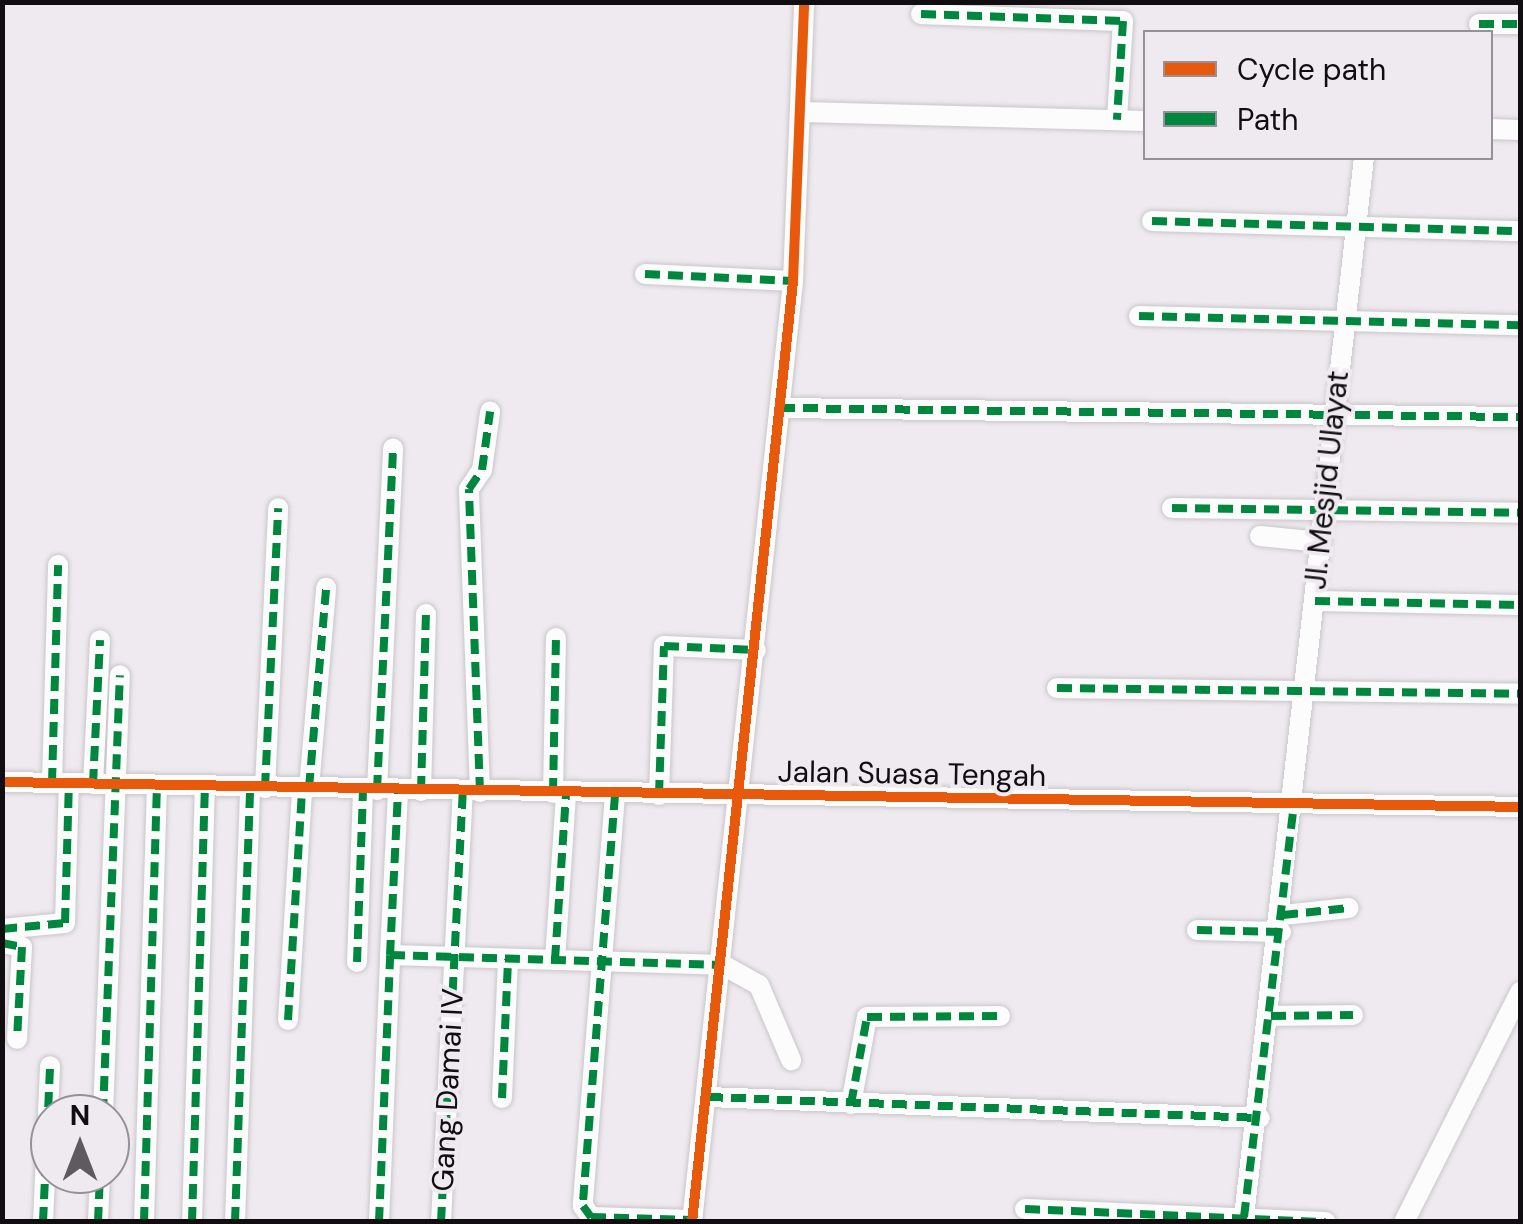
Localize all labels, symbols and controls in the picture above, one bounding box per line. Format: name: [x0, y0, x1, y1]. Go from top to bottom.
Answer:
legend: [1143, 30, 1493, 160]
text: Cycle path: [1237, 50, 1386, 89]
text: Path: [1237, 100, 1299, 139]
street label: Jl. Mesjid Ulayat: [1298, 369, 1356, 591]
street label: Jalan Suasa Tengah: [777, 754, 1047, 794]
street label: Gang Damai IV: [425, 988, 471, 1192]
north arrow: [30, 1094, 130, 1194]
text: N: [70, 1097, 90, 1134]

